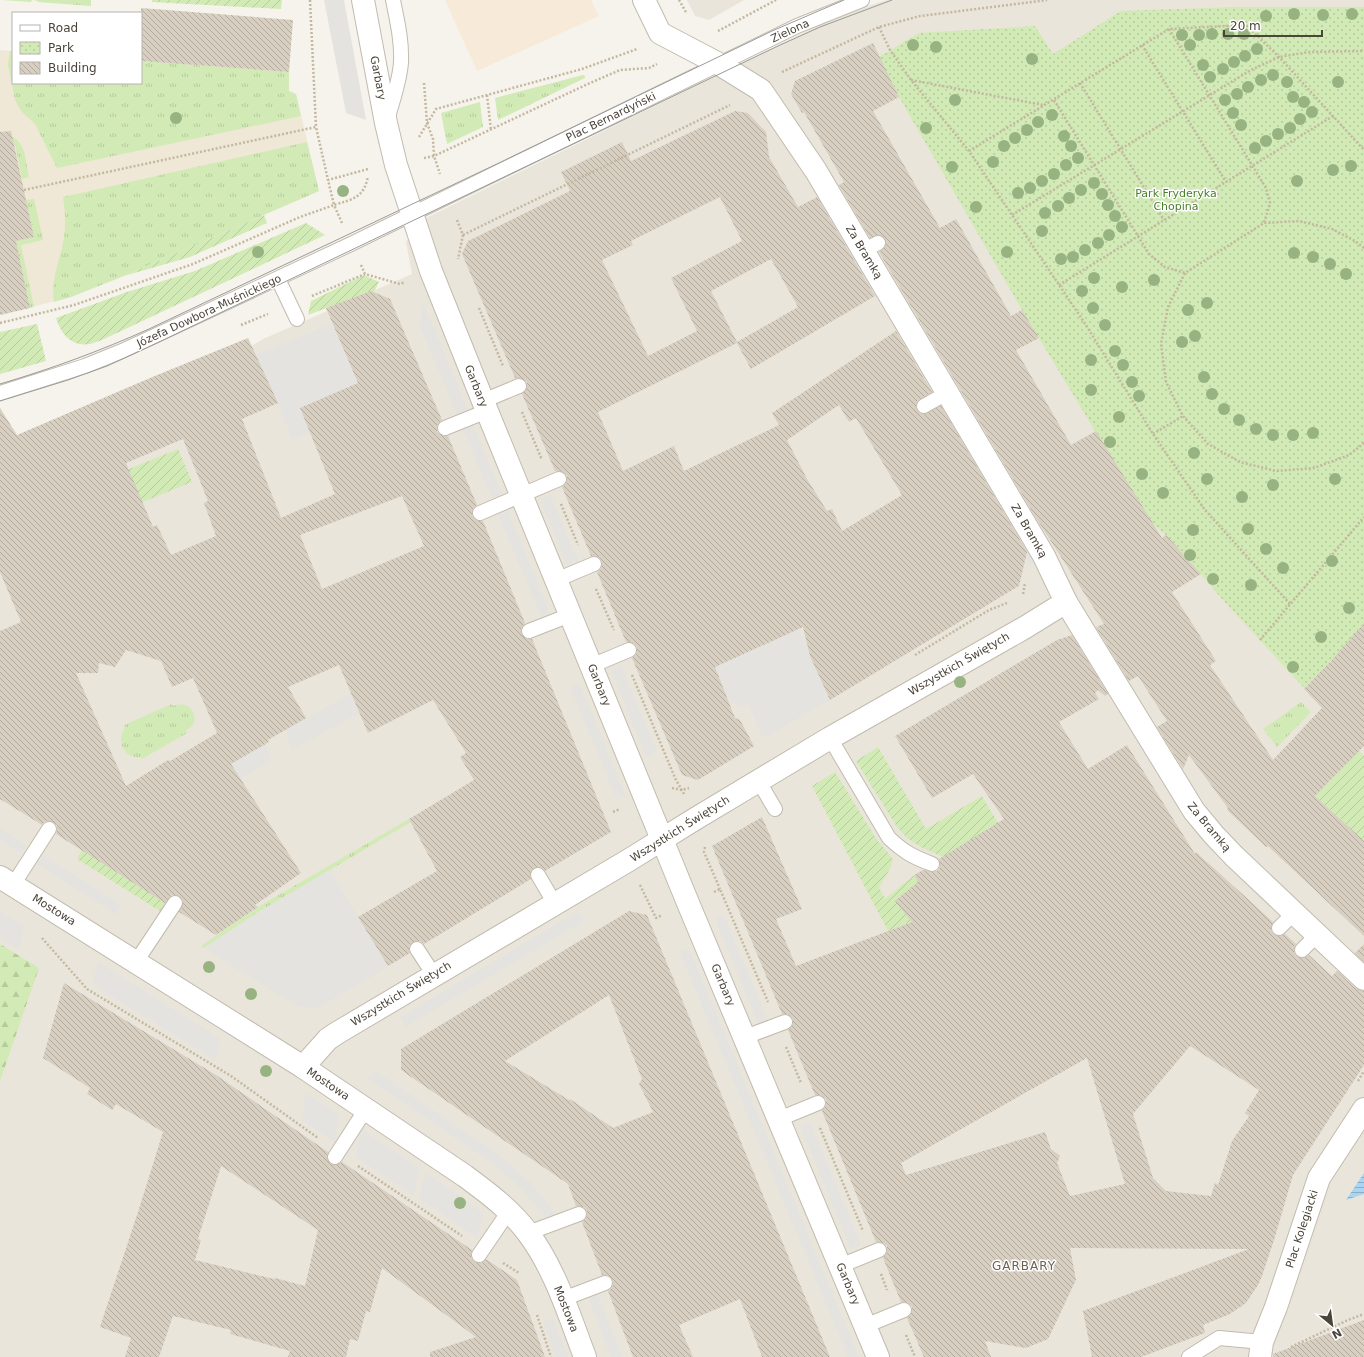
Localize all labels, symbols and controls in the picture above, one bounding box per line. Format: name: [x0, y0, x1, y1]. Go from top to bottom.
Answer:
legend: [12, 12, 142, 84]
scale bar: [1224, 12, 1322, 38]
street label: Zielona: [769, 16, 811, 46]
text: 20 m: [1230, 19, 1261, 33]
text: Road: [48, 21, 78, 35]
text: Park: [48, 41, 74, 55]
street label: Garbary: [367, 55, 389, 102]
text: Building: [48, 61, 97, 75]
street label: Plac Bernardyński: [564, 90, 658, 144]
park label: Park Fryderyka Chopina: [1135, 187, 1217, 213]
street label: Za Bramką: [843, 223, 885, 281]
street label: Józefa Dowbora-Muśnickiego: [134, 272, 284, 351]
street label: Garbary: [462, 363, 491, 410]
street label: Za Bramką: [1008, 502, 1050, 561]
street label: Wszystkich Świętych: [906, 630, 1012, 698]
street label: Garbary: [585, 662, 614, 709]
street label: Wszystkich Świętych: [628, 793, 732, 865]
street label: Za Bramką: [1185, 800, 1234, 855]
street label: Mostowa: [30, 892, 78, 928]
street label: Wszystkich Świętych: [349, 959, 453, 1029]
street label: Garbary: [708, 962, 738, 1008]
street label: Mostowa: [304, 1065, 352, 1103]
street label: Plac Kolegiacki: [1283, 1188, 1321, 1270]
district label: GARBARY: [992, 1259, 1056, 1273]
street label: Garbary: [833, 1261, 863, 1307]
street label: Mostowa: [551, 1284, 581, 1334]
north arrow: [1312, 1305, 1352, 1345]
text: N: [1329, 1325, 1344, 1341]

